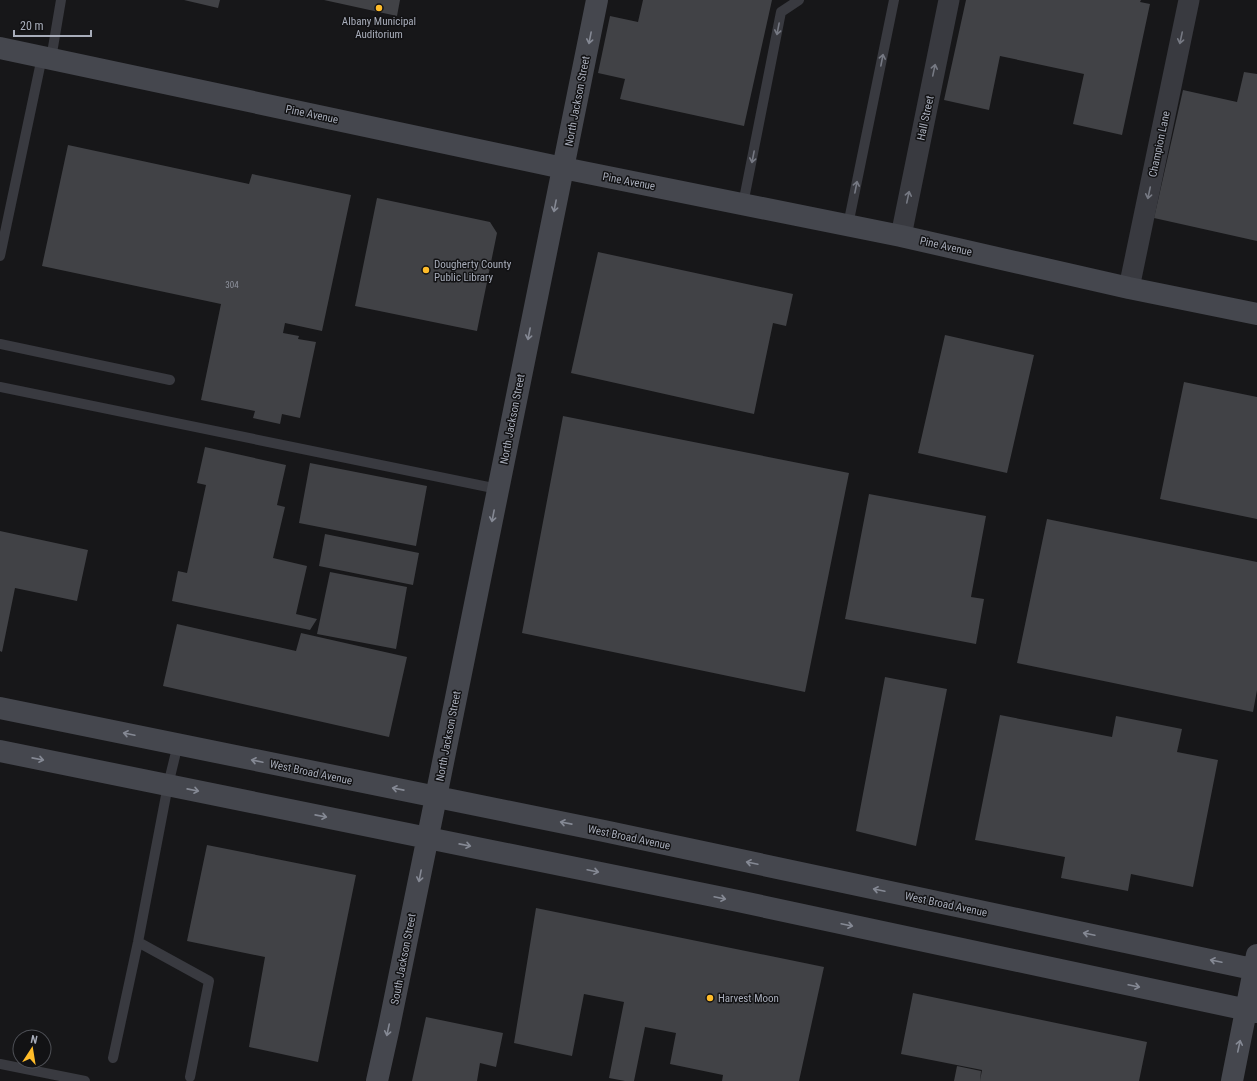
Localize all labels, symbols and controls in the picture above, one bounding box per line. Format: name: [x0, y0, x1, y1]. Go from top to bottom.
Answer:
marker: Albany Municipal Auditorium: [374, 3, 384, 13]
scale bar: [14, 12, 91, 38]
place label: Albany Municipal Auditorium: [342, 15, 416, 41]
text: 20 m: [20, 19, 44, 33]
one-way arrow: [773, 22, 781, 35]
one-way arrow: [585, 31, 593, 44]
one-way arrow: [1176, 31, 1184, 44]
one-way arrow: [878, 54, 886, 67]
street label: North Jackson Street: [562, 55, 593, 147]
one-way arrow: [931, 64, 939, 77]
street label: Hall Street: [914, 95, 937, 142]
street label: Pine Avenue: [284, 103, 339, 126]
street label: Champion Lane: [1146, 110, 1173, 178]
one-way arrow: [748, 150, 756, 163]
street label: Pine Avenue: [601, 170, 656, 193]
one-way arrow: [852, 181, 860, 194]
one-way arrow: [1144, 186, 1152, 199]
one-way arrow: [905, 191, 913, 204]
one-way arrow: [551, 199, 559, 212]
street label: Pine Avenue: [918, 234, 973, 259]
place label: Dougherty County Public Library: [434, 258, 512, 284]
marker: Dougherty County Public Library: [421, 265, 431, 275]
house number: 304: [225, 280, 239, 290]
one-way arrow: [525, 327, 533, 340]
street label: North Jackson Street: [497, 373, 528, 465]
one-way arrow: [488, 509, 496, 522]
street label: North Jackson Street: [433, 690, 464, 782]
one-way arrow: [123, 730, 136, 738]
one-way arrow: [31, 755, 44, 763]
one-way arrow: [250, 756, 263, 764]
street label: West Broad Avenue: [269, 757, 353, 788]
one-way arrow: [391, 785, 404, 793]
one-way arrow: [186, 786, 199, 794]
one-way arrow: [314, 812, 327, 820]
one-way arrow: [560, 819, 573, 827]
street label: West Broad Avenue: [587, 822, 671, 853]
one-way arrow: [459, 842, 472, 850]
one-way arrow: [746, 858, 759, 866]
one-way arrow: [586, 868, 599, 876]
one-way arrow: [415, 869, 423, 882]
one-way arrow: [873, 885, 886, 893]
street label: West Broad Avenue: [904, 889, 988, 920]
one-way arrow: [713, 894, 726, 902]
street label: South Jackson Street: [388, 912, 419, 1006]
one-way arrow: [840, 921, 853, 929]
one-way arrow: [1082, 929, 1095, 937]
one-way arrow: [1210, 956, 1223, 964]
one-way arrow: [1127, 982, 1140, 990]
place label: Harvest Moon: [718, 992, 779, 1005]
marker: Harvest Moon: [705, 993, 715, 1003]
one-way arrow: [384, 1024, 392, 1037]
north arrow: [12, 1029, 52, 1069]
text: N: [29, 1033, 39, 1047]
one-way arrow: [1236, 1039, 1244, 1052]

